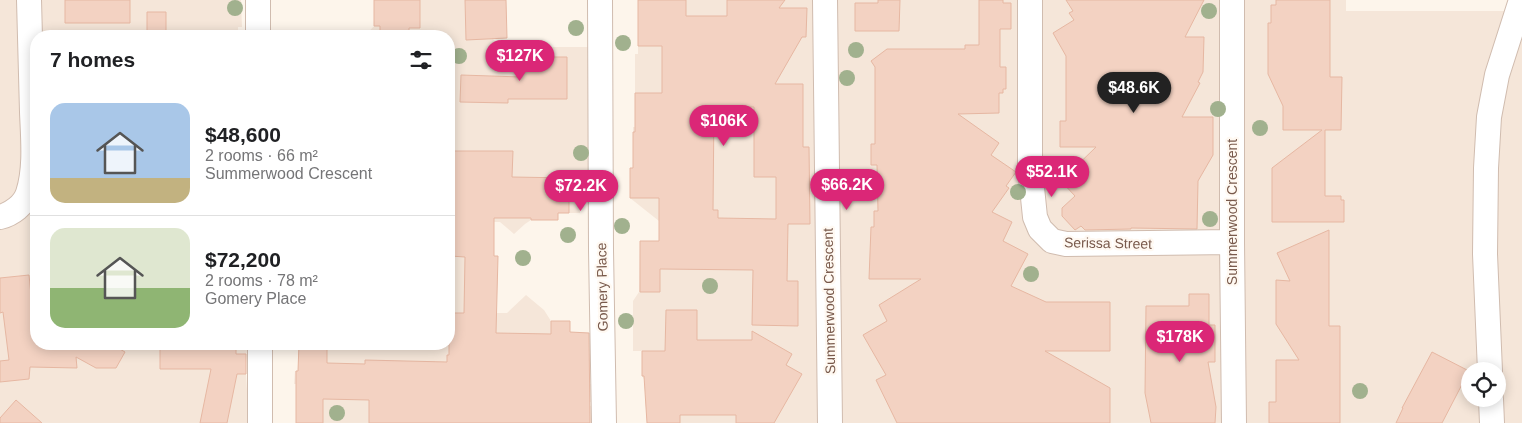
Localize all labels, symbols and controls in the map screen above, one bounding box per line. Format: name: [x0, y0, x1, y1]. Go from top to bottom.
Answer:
pin: $127K: [485, 39, 555, 82]
icon: filters: [407, 46, 435, 74]
text: $127K: [496, 47, 544, 64]
text: 7 homes: [50, 48, 135, 71]
pin: $48.6K: [1093, 72, 1175, 114]
text: $48.6K: [1108, 79, 1160, 96]
pin: $106K: [689, 104, 759, 147]
text: $106K: [700, 112, 748, 129]
icon: home: [90, 123, 150, 183]
text: $48,600: [205, 123, 281, 146]
street label: Summerwood Crescent: [1224, 139, 1240, 285]
text: 2 rooms · 66 m²: [205, 147, 318, 164]
pin: $52.1K: [1011, 156, 1093, 198]
text: $52.1K: [1026, 163, 1078, 180]
text: Summerwood Crescent: [205, 165, 372, 182]
pin: $66.2K: [806, 168, 888, 211]
pin: $72.2K: [540, 170, 622, 212]
text: $66.2K: [821, 176, 873, 193]
text: $72.2K: [555, 177, 607, 194]
street label: Summerwood Crescent: [820, 228, 838, 374]
street label: Serissa Street: [1064, 234, 1152, 252]
street label: Gomery Place: [593, 242, 611, 331]
icon: home: [90, 248, 150, 308]
text: $72,200: [205, 248, 281, 271]
text: 2 rooms · 78 m²: [205, 272, 318, 289]
text: Gomery Place: [205, 290, 306, 307]
pin: $178K: [1145, 320, 1215, 363]
text: $178K: [1156, 328, 1204, 345]
map controls: [1461, 362, 1506, 407]
button: locate: [1461, 362, 1506, 407]

